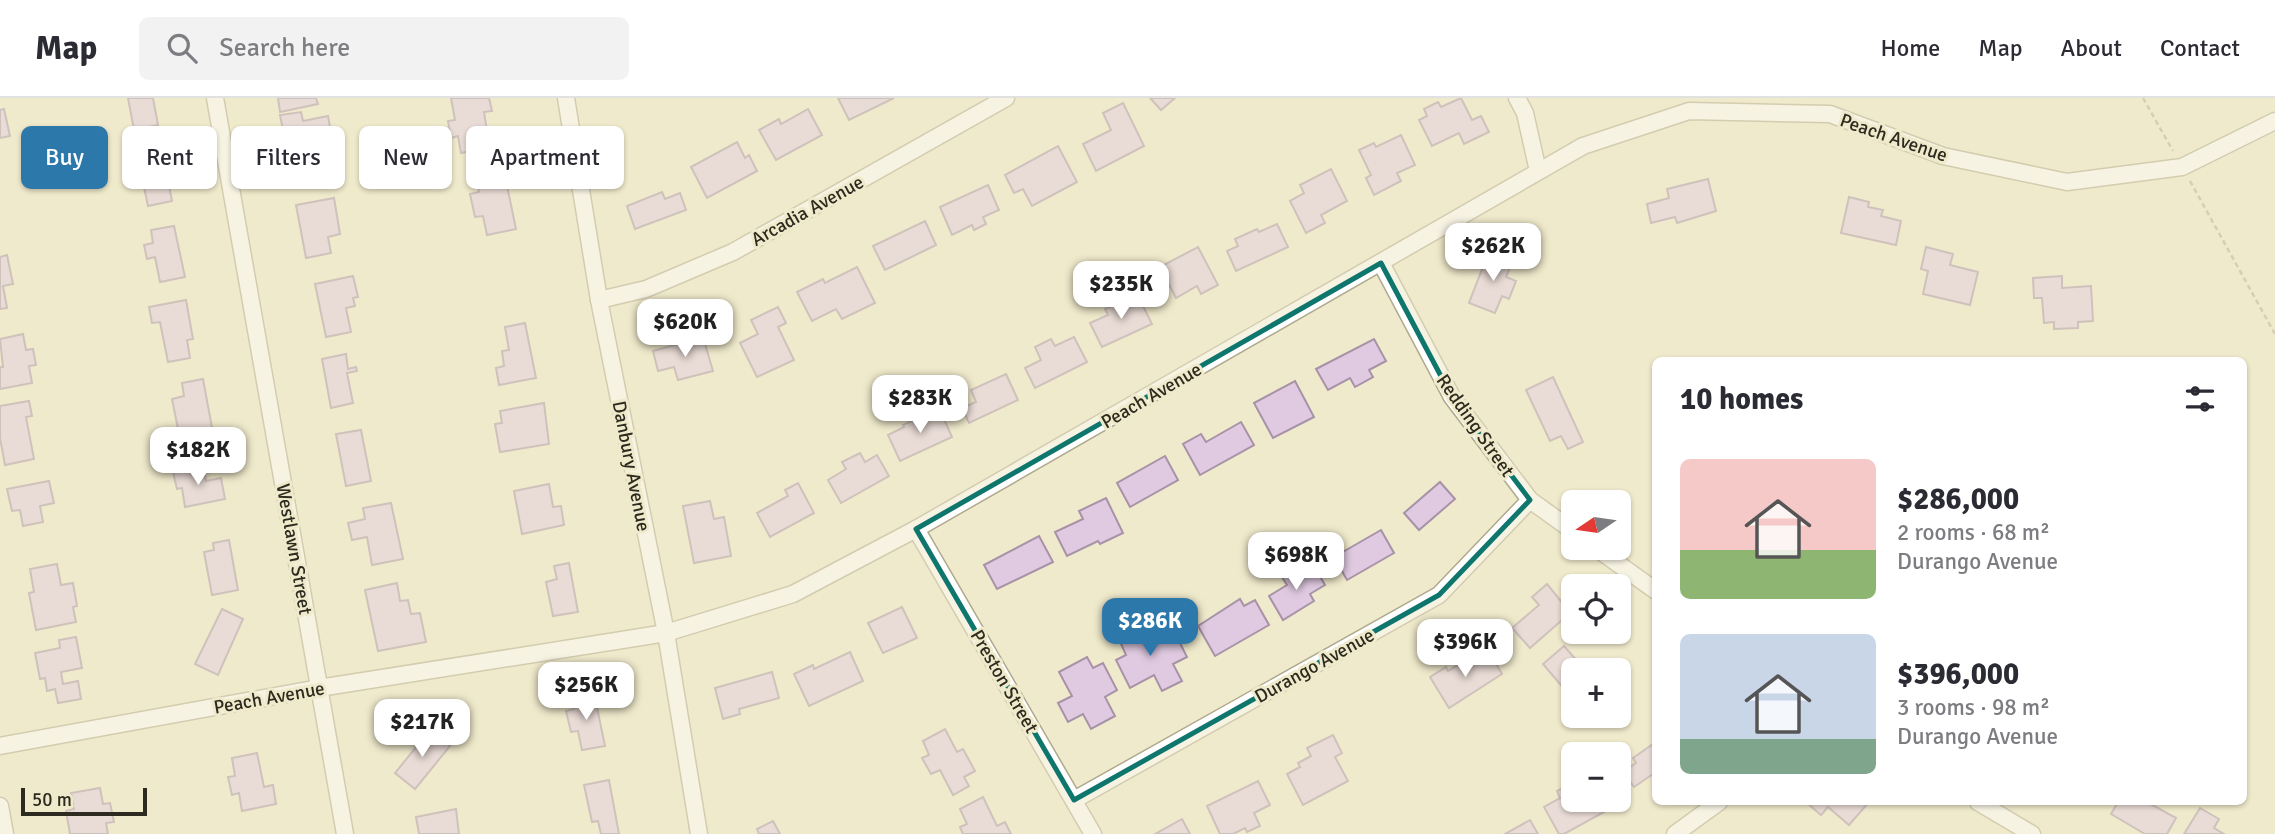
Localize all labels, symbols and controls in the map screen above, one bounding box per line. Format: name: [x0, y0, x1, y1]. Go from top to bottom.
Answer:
search box: [139, 17, 629, 80]
text: Map: [35, 28, 97, 69]
icon: search: [163, 29, 201, 67]
text: Search here: [219, 32, 350, 64]
text: Home: [1880, 33, 1940, 63]
text: Map: [1978, 33, 2023, 63]
text: About: [2061, 33, 2122, 63]
text: Contact: [2160, 33, 2240, 63]
street label: Peach Avenue: [1837, 108, 1951, 168]
chip: Buy: [21, 126, 108, 189]
chip: Rent: [122, 126, 217, 189]
chip: Filters: [231, 126, 345, 189]
chip: New: [359, 126, 452, 189]
chip: Apartment: [466, 126, 624, 189]
street label: Arcadia Avenue: [747, 170, 868, 252]
pin: $262K: [1444, 223, 1542, 283]
text: $262K: [1461, 231, 1525, 260]
pin: $235K: [1072, 262, 1170, 321]
text: $235K: [1089, 269, 1153, 298]
pin: $620K: [636, 300, 734, 359]
text: $620K: [653, 307, 717, 336]
street label: Peach Avenue: [1097, 357, 1206, 434]
street label: Redding Street: [1431, 370, 1520, 482]
pin: $283K: [871, 376, 969, 435]
icon: filters: [2181, 380, 2219, 418]
text: 10 homes: [1680, 381, 1803, 418]
text: $283K: [888, 383, 952, 412]
street label: Danbury Avenue: [607, 399, 655, 534]
pin: $182K: [149, 428, 247, 487]
text: $182K: [166, 435, 230, 464]
text: $286,000: [1897, 481, 2019, 518]
street label: Westlawn Street: [271, 482, 317, 617]
icon: home: [1736, 487, 1820, 571]
north arrow: [1561, 490, 1631, 560]
map controls: [1561, 490, 1631, 812]
text: 2 rooms · 68 m²: [1897, 518, 2050, 547]
pin: $698K: [1247, 532, 1345, 592]
text: $698K: [1264, 540, 1328, 569]
text: Durango Avenue: [1897, 547, 2058, 576]
button: locate: [1561, 574, 1631, 644]
pin: $286K: [1101, 598, 1199, 658]
text: $286K: [1118, 606, 1182, 635]
pin: $396K: [1416, 620, 1514, 679]
street label: Durango Avenue: [1250, 623, 1379, 709]
street label: Preston Street: [965, 626, 1044, 738]
text: $396K: [1433, 627, 1497, 656]
text: $396,000: [1897, 656, 2019, 693]
button: +: [1561, 658, 1631, 728]
pin: $256K: [537, 662, 635, 722]
icon: home: [1736, 662, 1820, 746]
text: $256K: [554, 670, 618, 699]
street label: Peach Avenue: [212, 676, 327, 720]
text: 3 rooms · 98 m²: [1897, 693, 2050, 722]
pin: $217K: [373, 700, 471, 759]
text: $217K: [390, 707, 454, 736]
text: Durango Avenue: [1897, 722, 2058, 751]
button: −: [1561, 742, 1631, 812]
scale bar: [21, 785, 147, 817]
text: 50 m: [32, 788, 72, 812]

